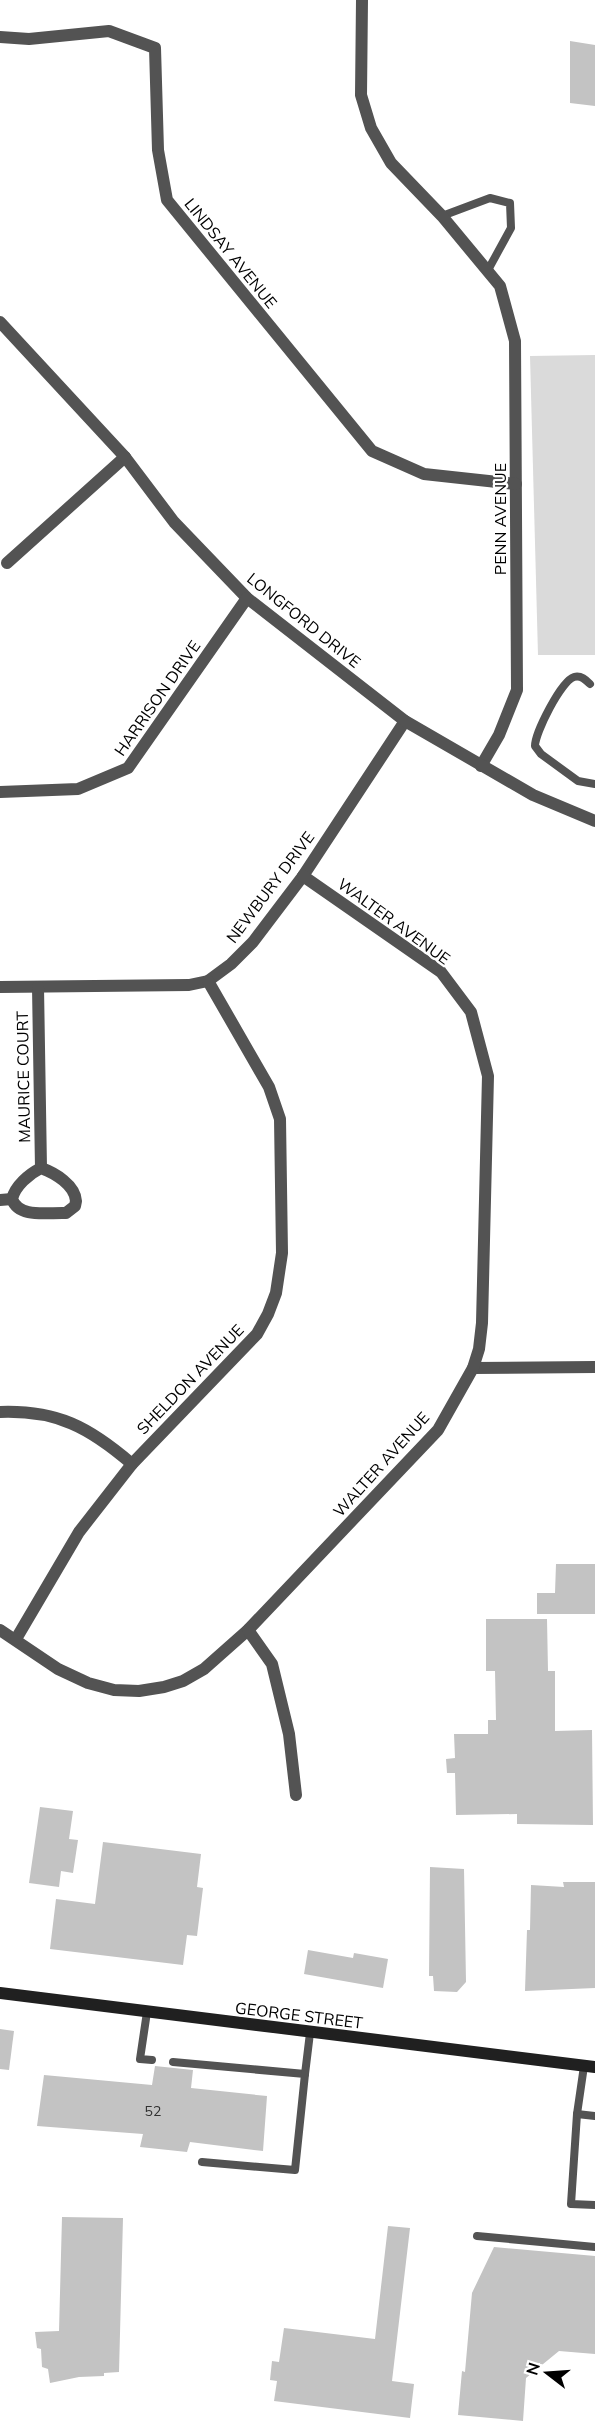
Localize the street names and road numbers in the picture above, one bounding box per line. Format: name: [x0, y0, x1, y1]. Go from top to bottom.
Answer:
street label: LINDSAY AVENUE: [180, 194, 282, 312]
street label: PENN AVENUE: [490, 463, 510, 575]
street label: LONGFORD DRIVE: [243, 568, 365, 672]
street label: HARRISON DRIVE: [110, 636, 204, 760]
street label: NEWBURY DRIVE: [222, 827, 318, 947]
street label: WALTER AVENUE: [334, 873, 454, 969]
street label: MAURICE COURT: [12, 1011, 34, 1143]
street label: SHELDON AVENUE: [132, 1320, 248, 1438]
street label: WALTER AVENUE: [329, 1407, 433, 1521]
street label: GEORGE STREET: [234, 1997, 364, 2033]

